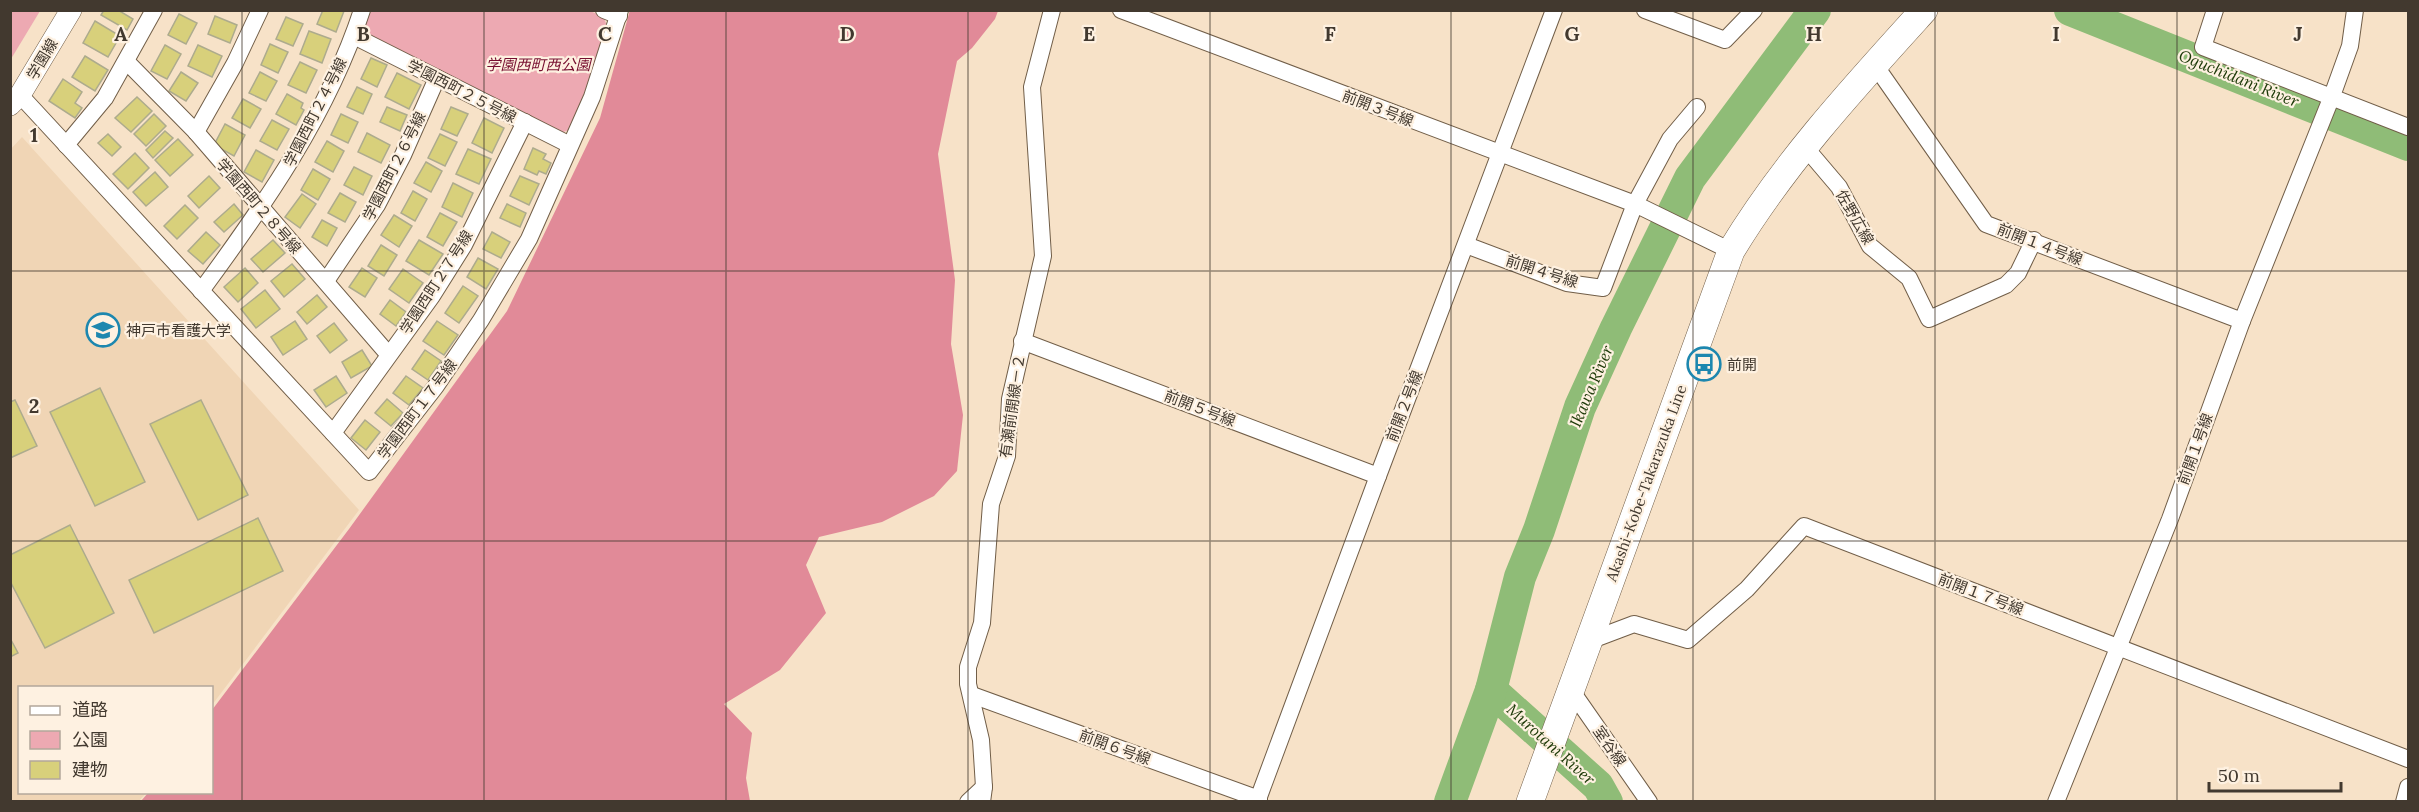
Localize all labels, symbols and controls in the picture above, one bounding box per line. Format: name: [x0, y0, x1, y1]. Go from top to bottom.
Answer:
text: A: [114, 21, 128, 46]
text: B: [356, 21, 370, 46]
text: C: [598, 21, 612, 46]
text: D: [839, 21, 855, 46]
text: E: [1083, 21, 1095, 46]
text: F: [1324, 21, 1336, 46]
text: G: [1564, 21, 1580, 46]
text: H: [1806, 21, 1822, 46]
text: I: [2052, 21, 2060, 46]
text: J: [2293, 21, 2303, 46]
street label: 学園線: [22, 35, 62, 83]
water label: Oguchidani River: [2176, 45, 2303, 111]
street label: 学園西町２４号線: [279, 54, 351, 170]
street label: 学園西町２５号線: [404, 55, 520, 127]
park label: 学園西町西公園: [485, 55, 592, 74]
street label: 前開３号線: [1340, 86, 1416, 130]
street label: 学園西町２６号線: [358, 108, 430, 224]
text: 1: [30, 122, 38, 147]
street label: 学園西町２８号線: [212, 154, 306, 258]
street label: 佐野広線: [1832, 186, 1878, 248]
street label: 前開１４号線: [1995, 219, 2085, 269]
street label: 学園西町２７号線: [395, 226, 477, 338]
street label: 前開４号線: [1503, 250, 1581, 292]
school or university icon: 神戸市看護大学: [85, 312, 121, 348]
place label: 神戸市看護大学: [126, 321, 231, 340]
water label: Ikawa River: [1565, 342, 1617, 430]
bus stop icon: 前開: [1686, 346, 1722, 382]
street label: 有瀬前開線－２: [995, 353, 1029, 459]
street label: 学園西町１７号線: [373, 355, 461, 463]
place label: 前開: [1727, 355, 1757, 374]
street label: 前開２号線: [1382, 368, 1426, 444]
street label: Akashi-Kobe-Takarazuka Line: [1601, 382, 1690, 585]
street label: 前開５号線: [1162, 386, 1238, 430]
text: 2: [29, 393, 39, 418]
street label: 前開１号線: [2173, 411, 2217, 487]
street label: 前開１７号線: [1936, 569, 2026, 619]
legend: [18, 686, 213, 794]
text: 道路: [72, 698, 108, 721]
water label: Murotani River: [1503, 699, 1600, 789]
street label: 室谷線: [1589, 722, 1631, 770]
street label: 前開６号線: [1077, 725, 1153, 769]
text: 公園: [72, 728, 108, 751]
scale bar: [2209, 755, 2341, 793]
text: 建物: [72, 758, 108, 781]
text: 50 m: [2218, 764, 2260, 787]

